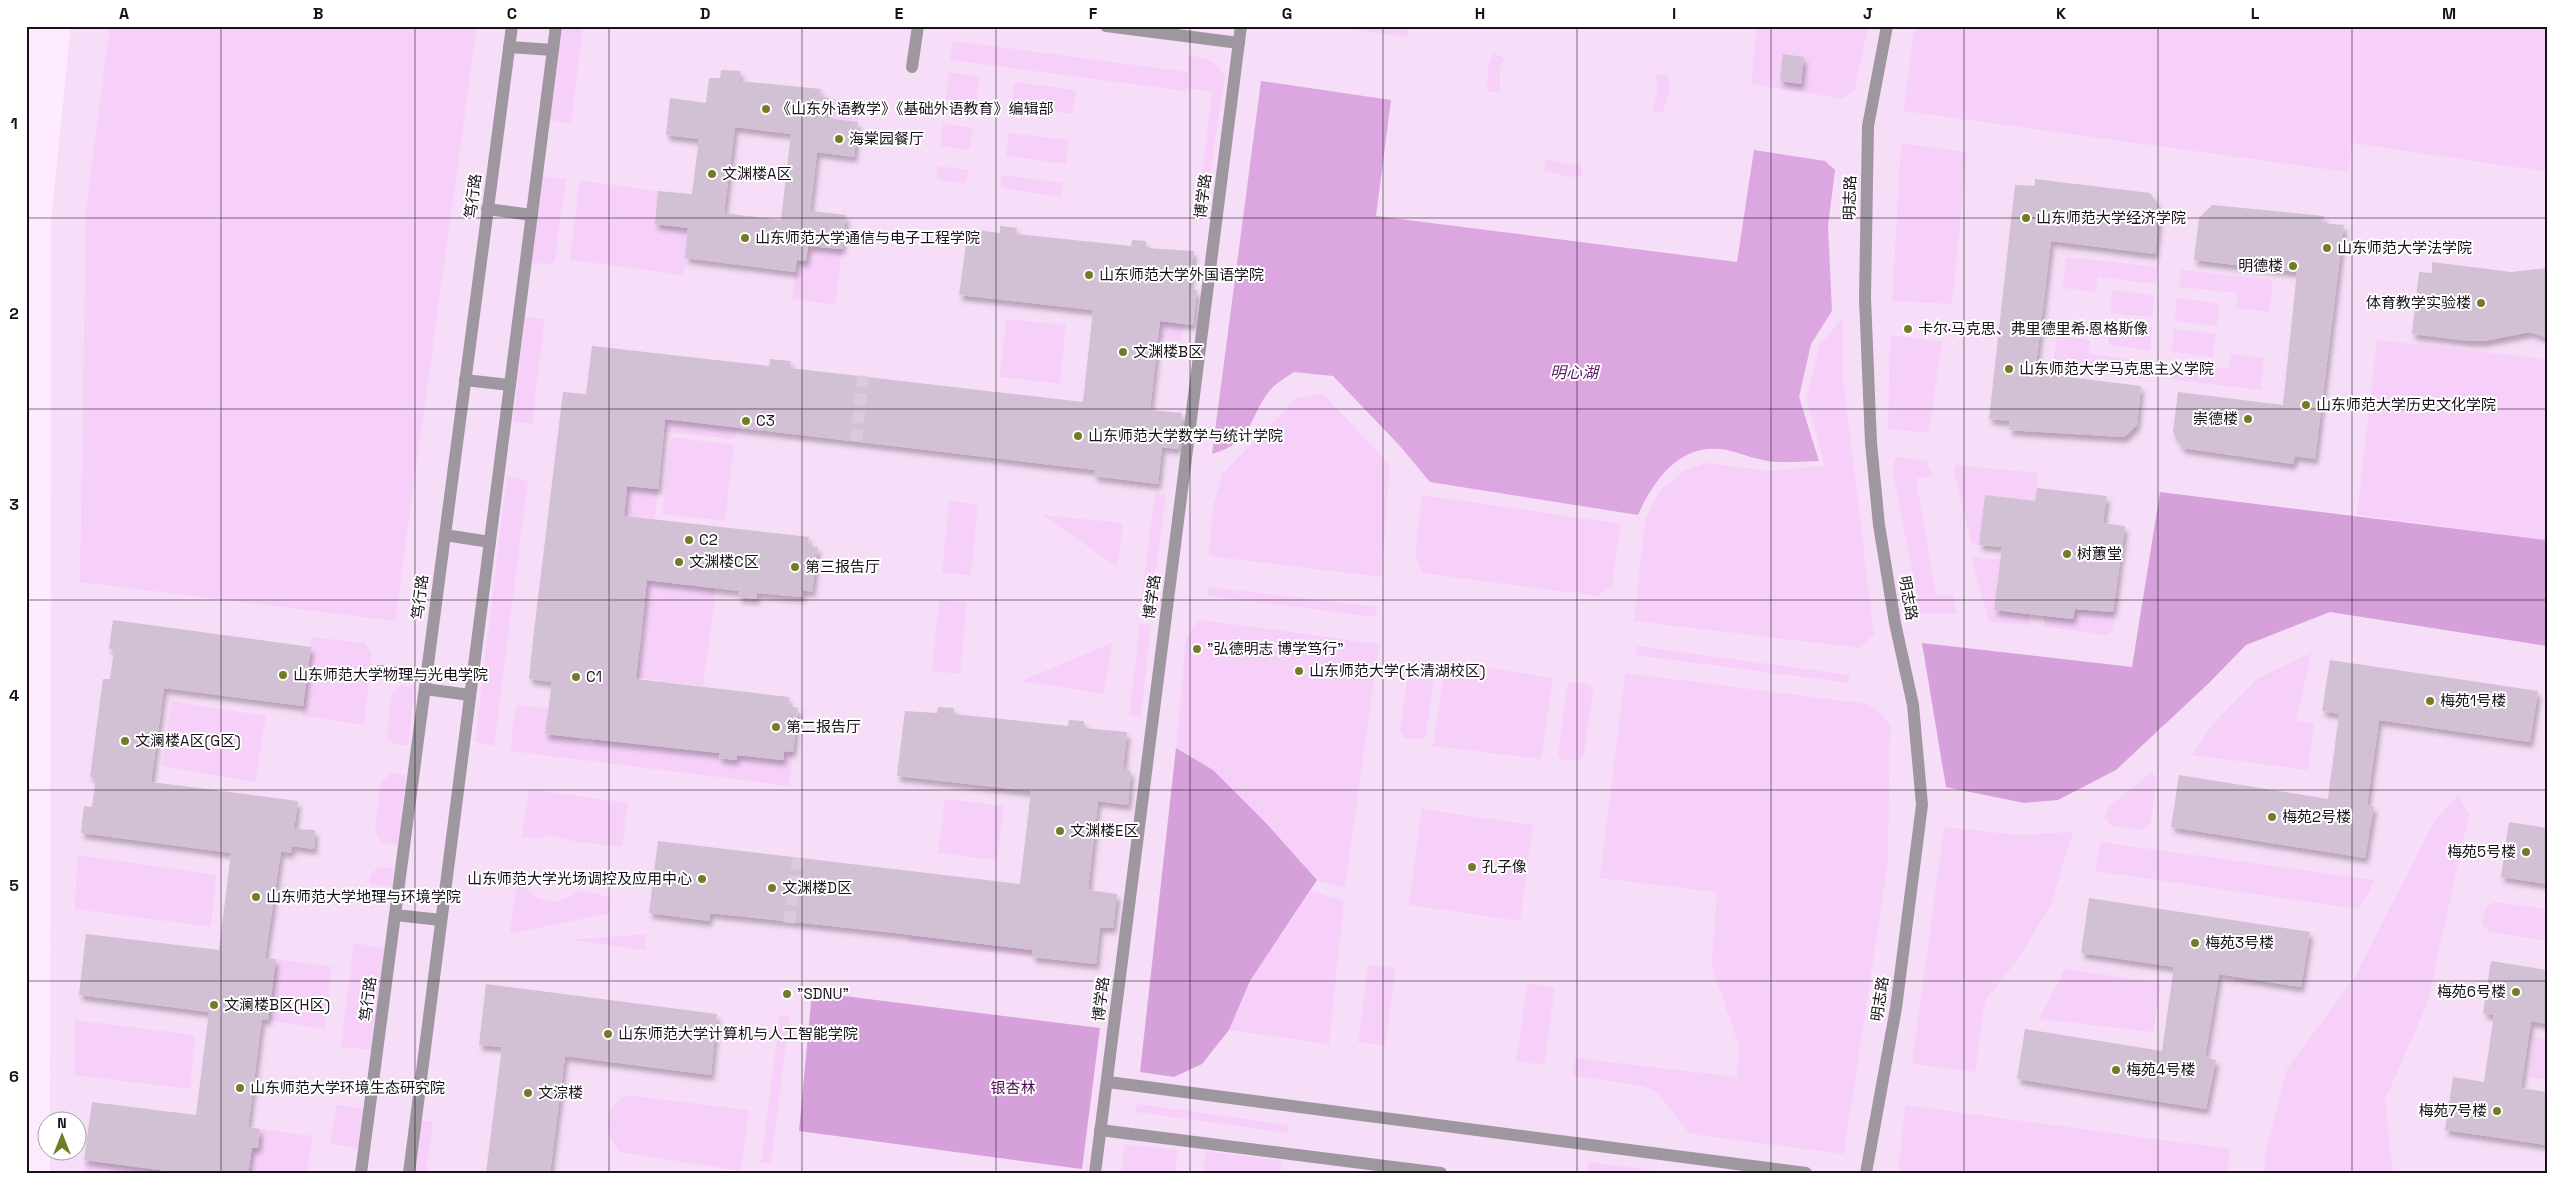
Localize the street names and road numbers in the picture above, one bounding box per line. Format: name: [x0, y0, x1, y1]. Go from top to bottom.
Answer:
street label: 笃行路: [460, 172, 485, 219]
street label: 博学路: [1190, 172, 1215, 219]
street label: 明志路: [1840, 175, 1859, 221]
street label: 笃行路: [407, 573, 432, 620]
street label: 博学路: [1139, 573, 1164, 621]
street label: 明志路: [1895, 574, 1922, 622]
street label: 笃行路: [355, 975, 380, 1022]
street label: 博学路: [1088, 975, 1113, 1022]
street label: 明志路: [1867, 975, 1892, 1023]

